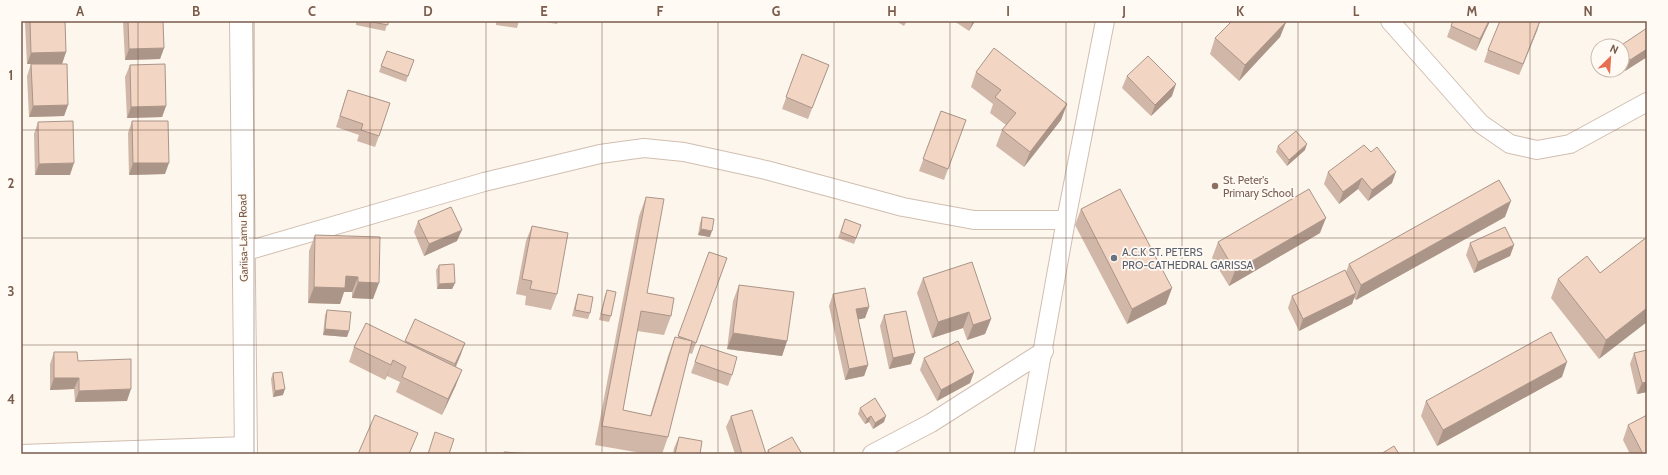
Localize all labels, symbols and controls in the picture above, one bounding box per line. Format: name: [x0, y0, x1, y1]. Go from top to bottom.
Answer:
text: A: [76, 3, 85, 19]
text: B: [192, 3, 200, 19]
text: C: [308, 3, 316, 19]
text: D: [423, 3, 433, 19]
text: E: [540, 3, 548, 19]
text: F: [657, 3, 664, 19]
text: G: [772, 3, 781, 19]
text: H: [887, 3, 897, 19]
text: I: [1006, 3, 1010, 19]
text: J: [1121, 3, 1126, 19]
text: K: [1236, 3, 1245, 19]
text: L: [1353, 3, 1360, 19]
text: M: [1467, 3, 1478, 19]
text: N: [1583, 3, 1593, 19]
north arrow: [1590, 38, 1630, 78]
text: N: [1608, 41, 1621, 57]
text: 1: [9, 67, 13, 83]
place label: St. Peter's Primary School: [1223, 173, 1294, 200]
text: 2: [8, 175, 15, 191]
marker: St. Peter's Primary School: [1210, 181, 1220, 191]
street label: Gariisa-Lamu Road: [235, 194, 251, 282]
place label: A.C.K ST. PETERS PRO-CATHEDRAL GARISSA: [1122, 245, 1254, 272]
marker: A.C.K ST. PETERS PRO-CATHEDRAL GARISSA: [1109, 253, 1119, 263]
text: 3: [7, 283, 15, 299]
text: 4: [7, 391, 15, 407]

